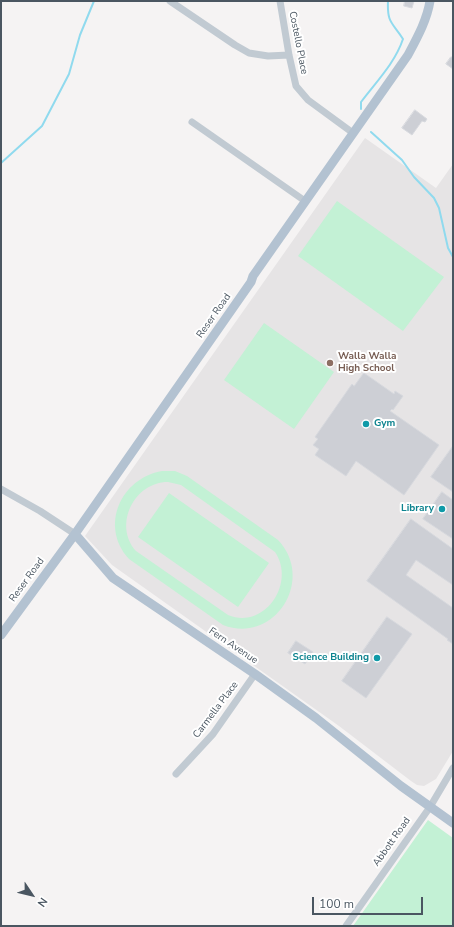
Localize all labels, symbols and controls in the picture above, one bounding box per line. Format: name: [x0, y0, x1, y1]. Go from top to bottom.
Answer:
street label: Costello Place: [286, 10, 310, 76]
street label: Reser Road: [194, 291, 234, 341]
place label: Walla Walla High School: [338, 351, 396, 374]
marker: Walla Walla High School: [325, 358, 335, 368]
place label: Gym: [374, 418, 395, 430]
marker: Gym: [361, 419, 371, 429]
place label: Library: [401, 503, 434, 515]
marker: Library: [437, 504, 447, 514]
street label: Reser Road: [7, 556, 47, 604]
street label: Fern Avenue: [206, 625, 260, 667]
place label: Science Building: [293, 652, 369, 664]
marker: Science Building: [372, 653, 382, 663]
street label: Carmella Place: [191, 679, 241, 741]
street label: Abbott Road: [371, 815, 413, 869]
north arrow: [12, 875, 52, 915]
scale bar: [314, 889, 425, 915]
text: N: [34, 894, 51, 910]
text: 100 m: [319, 896, 354, 912]

